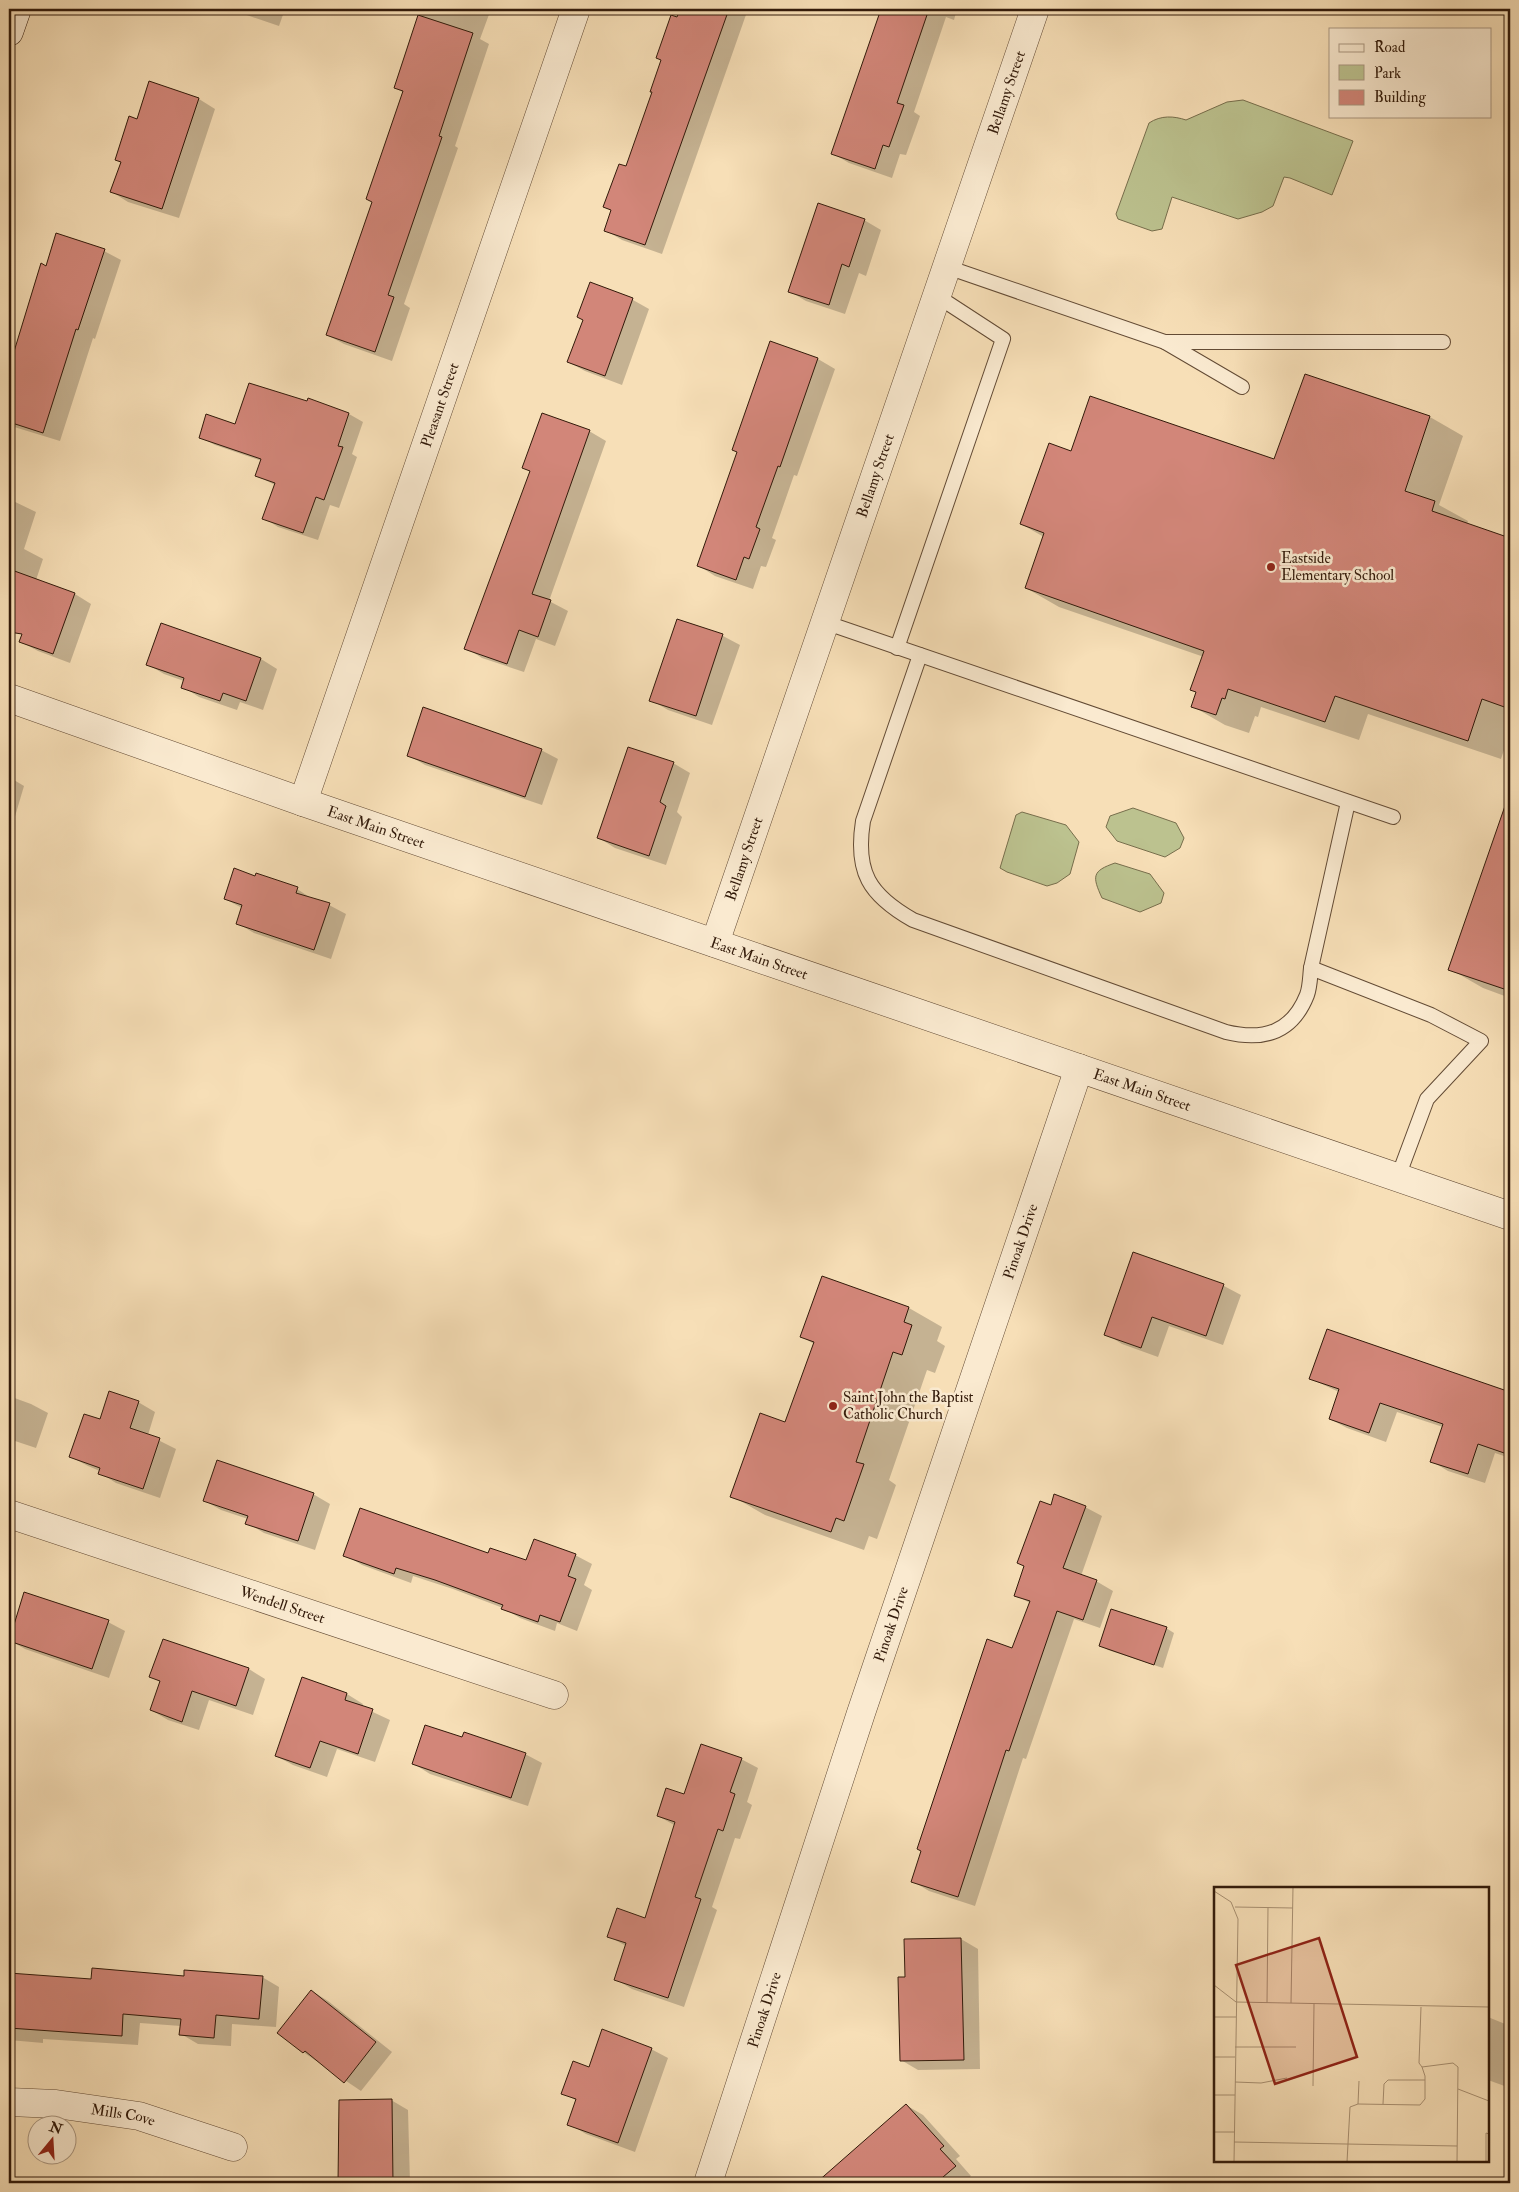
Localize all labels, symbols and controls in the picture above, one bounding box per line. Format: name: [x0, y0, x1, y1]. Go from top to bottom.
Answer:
legend: [1329, 28, 1492, 118]
text: Road: [1374, 38, 1406, 57]
street label: Bellamy Street: [983, 48, 1030, 137]
text: Park: [1374, 64, 1401, 83]
text: Building: [1374, 88, 1426, 107]
street label: Pleasant Street: [416, 360, 463, 450]
street label: Bellamy Street: [852, 431, 898, 520]
place label: Eastside Elementary School: [1281, 549, 1394, 585]
marker: Eastside Elementary School: [1265, 561, 1277, 573]
street label: East Main Street: [325, 802, 427, 853]
street label: Bellamy Street: [721, 814, 767, 903]
street label: East Main Street: [708, 933, 810, 984]
street label: East Main Street: [1091, 1064, 1194, 1115]
street label: Pinoak Drive: [999, 1201, 1042, 1282]
place label: Saint John the Baptist Catholic Church: [843, 1388, 974, 1424]
marker: Saint John the Baptist Catholic Church: [827, 1400, 839, 1412]
street label: Wendell Street: [236, 1581, 328, 1628]
street label: Pinoak Drive: [869, 1584, 913, 1664]
inset map: [1214, 1887, 1489, 2162]
street label: Pinoak Drive: [743, 1970, 786, 2050]
street label: Mills Cove: [90, 2100, 158, 2130]
north arrow: [28, 2114, 78, 2164]
text: N: [46, 2118, 65, 2138]

